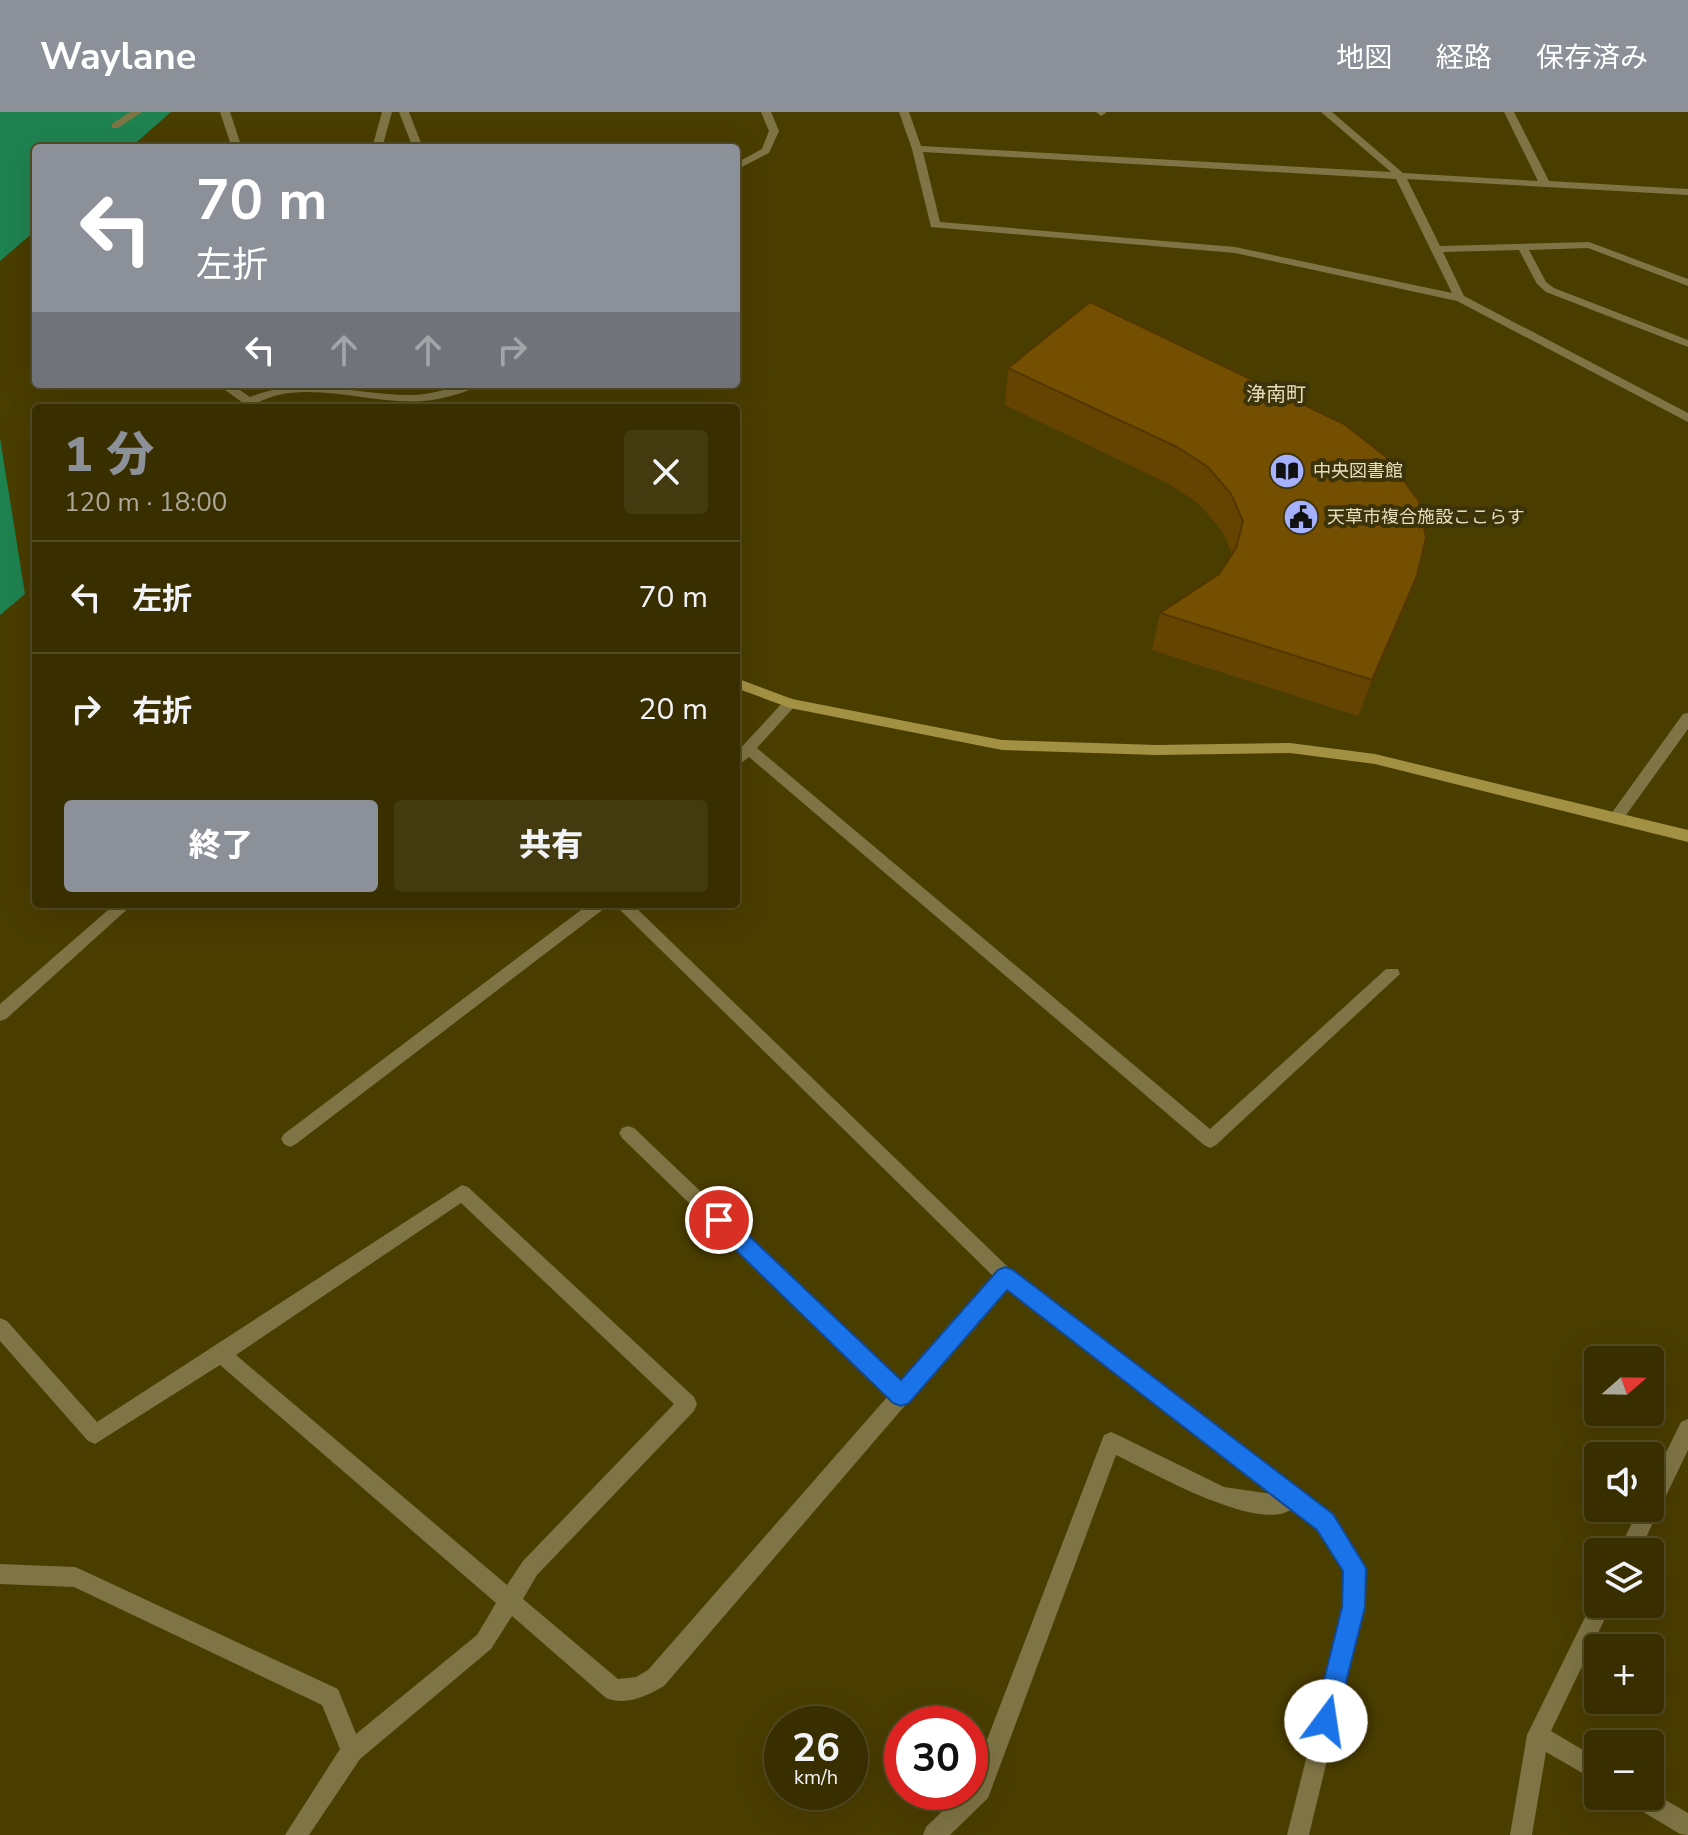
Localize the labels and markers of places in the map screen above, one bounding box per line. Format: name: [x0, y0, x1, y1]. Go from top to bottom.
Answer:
library icon: 中央図書館: [1268, 452, 1306, 490]
place label: 中央図書館: [1313, 459, 1403, 483]
public building icon: 天草市複合施設ここらす: [1282, 498, 1320, 536]
place label: 天草市複合施設ここらす: [1327, 505, 1525, 529]
pin: [685, 1186, 753, 1254]

